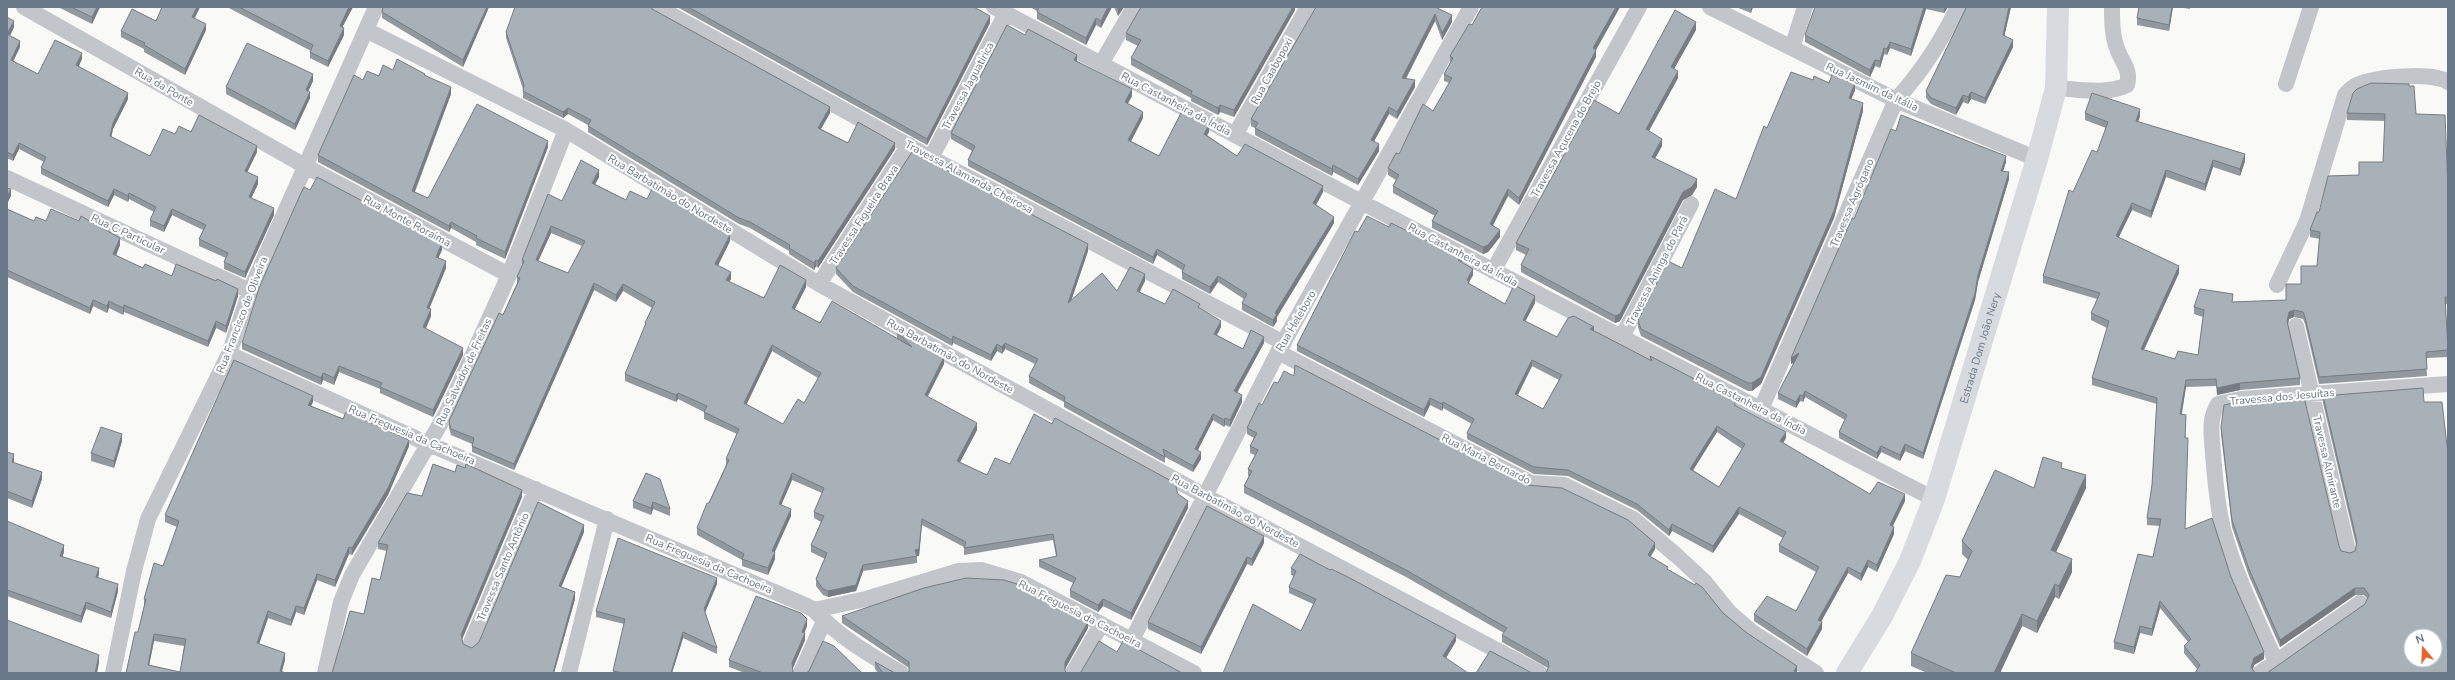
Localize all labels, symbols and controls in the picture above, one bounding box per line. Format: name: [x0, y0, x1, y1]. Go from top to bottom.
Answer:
street label: Rua Caabopoxi: [1247, 35, 1297, 107]
street label: Travessa Jaguatirica: [938, 39, 998, 133]
street label: Rua Jasmim da Itália: [1823, 59, 1921, 115]
street label: Rua da Ponte: [132, 64, 196, 110]
street label: Rua Castanheira da Índia: [1118, 68, 1234, 139]
street label: Travessa Açucena do Brejo: [1527, 78, 1605, 200]
street label: Travessa Alamanda Cheirosa: [902, 137, 1036, 217]
street label: Rua Barbatimão do Nordeste: [605, 151, 735, 237]
street label: Travessa Agrógano: [1827, 156, 1877, 250]
street label: Travessa Figueira Brava: [826, 162, 902, 268]
street label: Rua Monte Roraima: [361, 192, 454, 251]
street label: Rua C Particular: [89, 210, 167, 258]
street label: Travessa Aninga do Pará: [1623, 213, 1691, 329]
street label: Rua Castanheira da Índia: [1405, 219, 1521, 290]
street label: Rua Francisco de Oliveira: [213, 254, 271, 376]
street label: Rua Heleboro: [1273, 288, 1319, 354]
street label: Estrada Dom João Nery: [1956, 290, 2004, 405]
street label: Rua Barbatimão do Nordeste: [884, 315, 1016, 397]
street label: Rua Salvador de Freitas: [433, 316, 495, 428]
street label: Rua Castanheira da Índia: [1693, 369, 1810, 439]
street label: Travessa dos Jesuítas: [2229, 385, 2335, 409]
street label: Rua Freguesia da Cachoeira: [346, 401, 478, 469]
street label: Travessa Almirante: [2309, 414, 2345, 510]
street label: Rua Maria Bernardo: [1439, 430, 1533, 488]
street label: Rua Barbatimão do Nordeste: [1168, 471, 1302, 551]
street label: Travessa Santo Antônio: [473, 510, 533, 624]
street label: Rua Freguesia da Cachoeira: [643, 530, 775, 598]
street label: Rua Freguesia da Cachoeira: [1016, 576, 1144, 652]
north arrow: [2403, 628, 2443, 668]
text: N: [2414, 631, 2426, 647]

